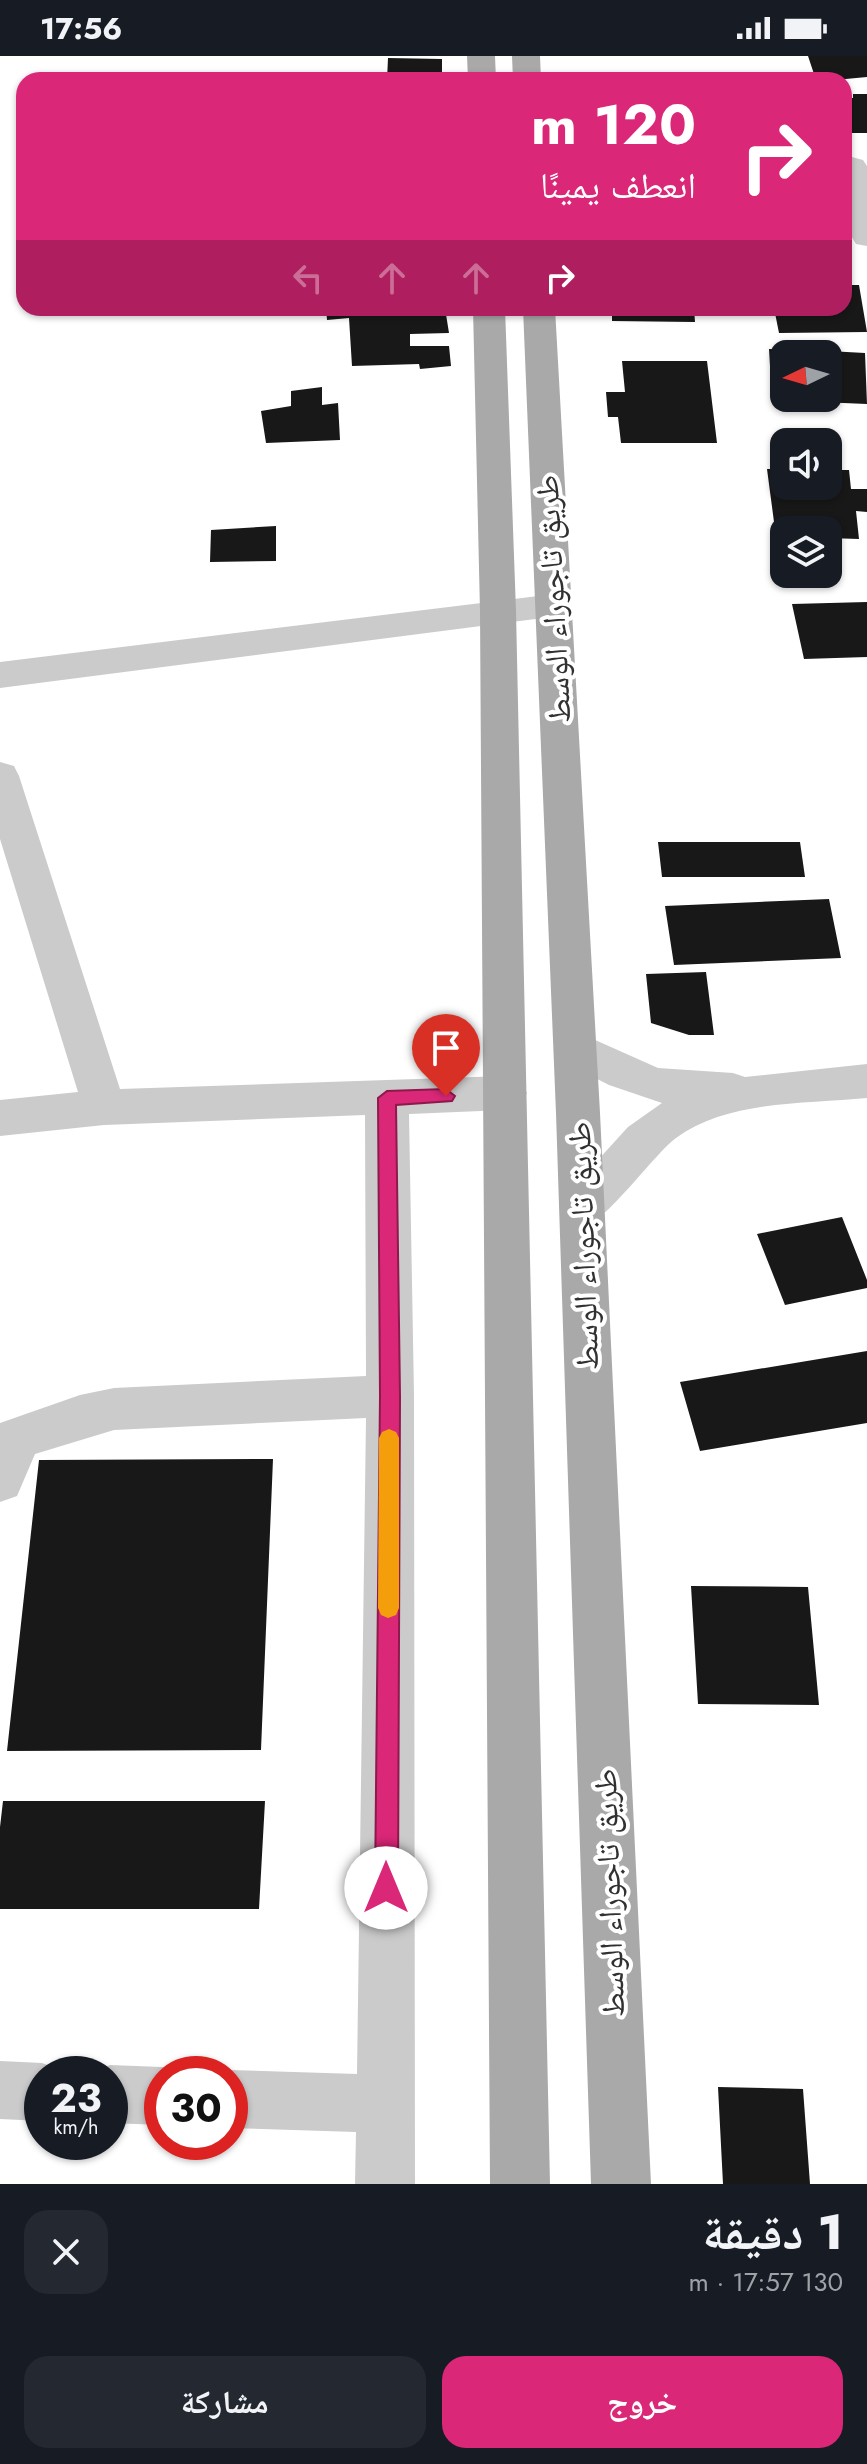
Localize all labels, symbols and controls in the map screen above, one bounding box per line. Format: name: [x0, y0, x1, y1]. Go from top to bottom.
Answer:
text: 17:56: [40, 7, 122, 50]
text: 120 m: [531, 84, 696, 165]
icon: right: [724, 104, 828, 208]
text: انعطف يمينًا: [540, 159, 696, 211]
icon: left: [286, 256, 330, 300]
icon: ahead: [370, 256, 414, 300]
icon: ahead: [454, 256, 498, 300]
icon: right: [538, 256, 582, 300]
north arrow: [770, 340, 842, 412]
map controls: [770, 340, 842, 588]
button: sound: [770, 428, 842, 500]
street label: طريق تاجوراء الوسط: [524, 474, 582, 724]
button: layers: [770, 516, 842, 588]
pin: [412, 1014, 480, 1096]
icon: arrive: [424, 1026, 468, 1070]
street label: طريق تاجوراء الوسط: [556, 1121, 610, 1371]
street label: طريق تاجوراء الوسط: [582, 1768, 636, 2018]
position arrow: [344, 1846, 428, 1930]
speed limit sign: 30: [144, 2056, 248, 2160]
text: 23: [50, 2069, 102, 2127]
text: km/h: [53, 2113, 99, 2142]
text: 1 دقيقة: [703, 2198, 843, 2267]
button: close: [24, 2210, 108, 2294]
text: 130 m · 17:57: [689, 2263, 843, 2301]
button: مشاركة: [24, 2356, 426, 2448]
button: خروج: [442, 2356, 843, 2448]

